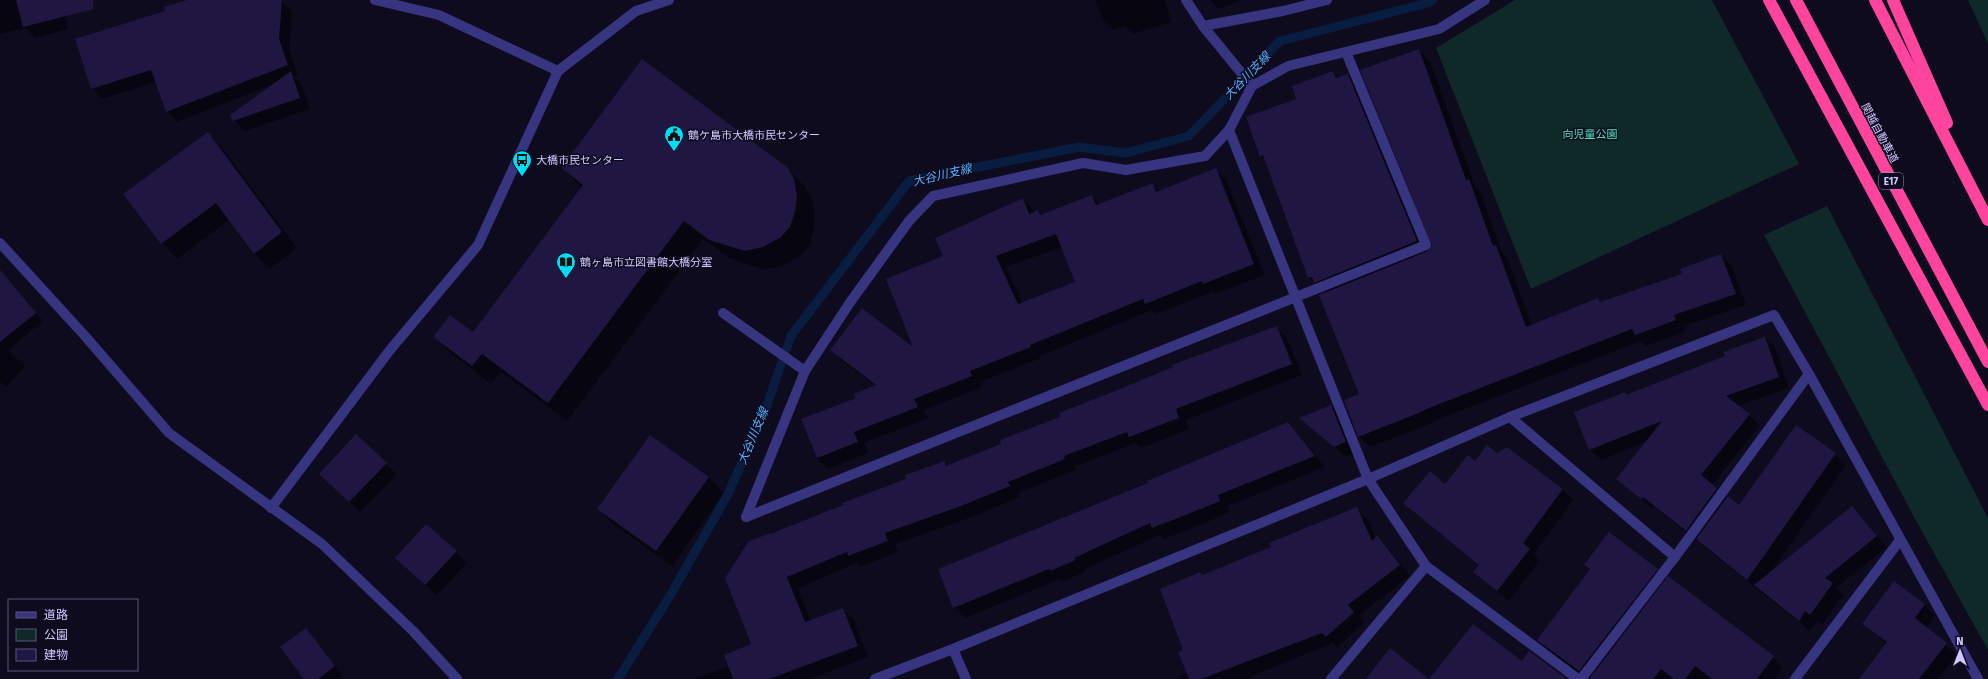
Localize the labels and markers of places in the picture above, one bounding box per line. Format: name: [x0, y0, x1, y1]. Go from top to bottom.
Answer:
public building icon: 鶴ケ島市大橋市民センター: [663, 124, 685, 152]
place label: 鶴ケ島市大橋市民センター: [688, 129, 820, 142]
bus stop icon: 大橋市民センター: [511, 149, 533, 177]
place label: 大橋市民センター: [536, 154, 624, 167]
library icon: 鶴ヶ島市立図書館大橋分室: [555, 251, 577, 279]
place label: 鶴ヶ島市立図書館大橋分室: [580, 256, 712, 269]

